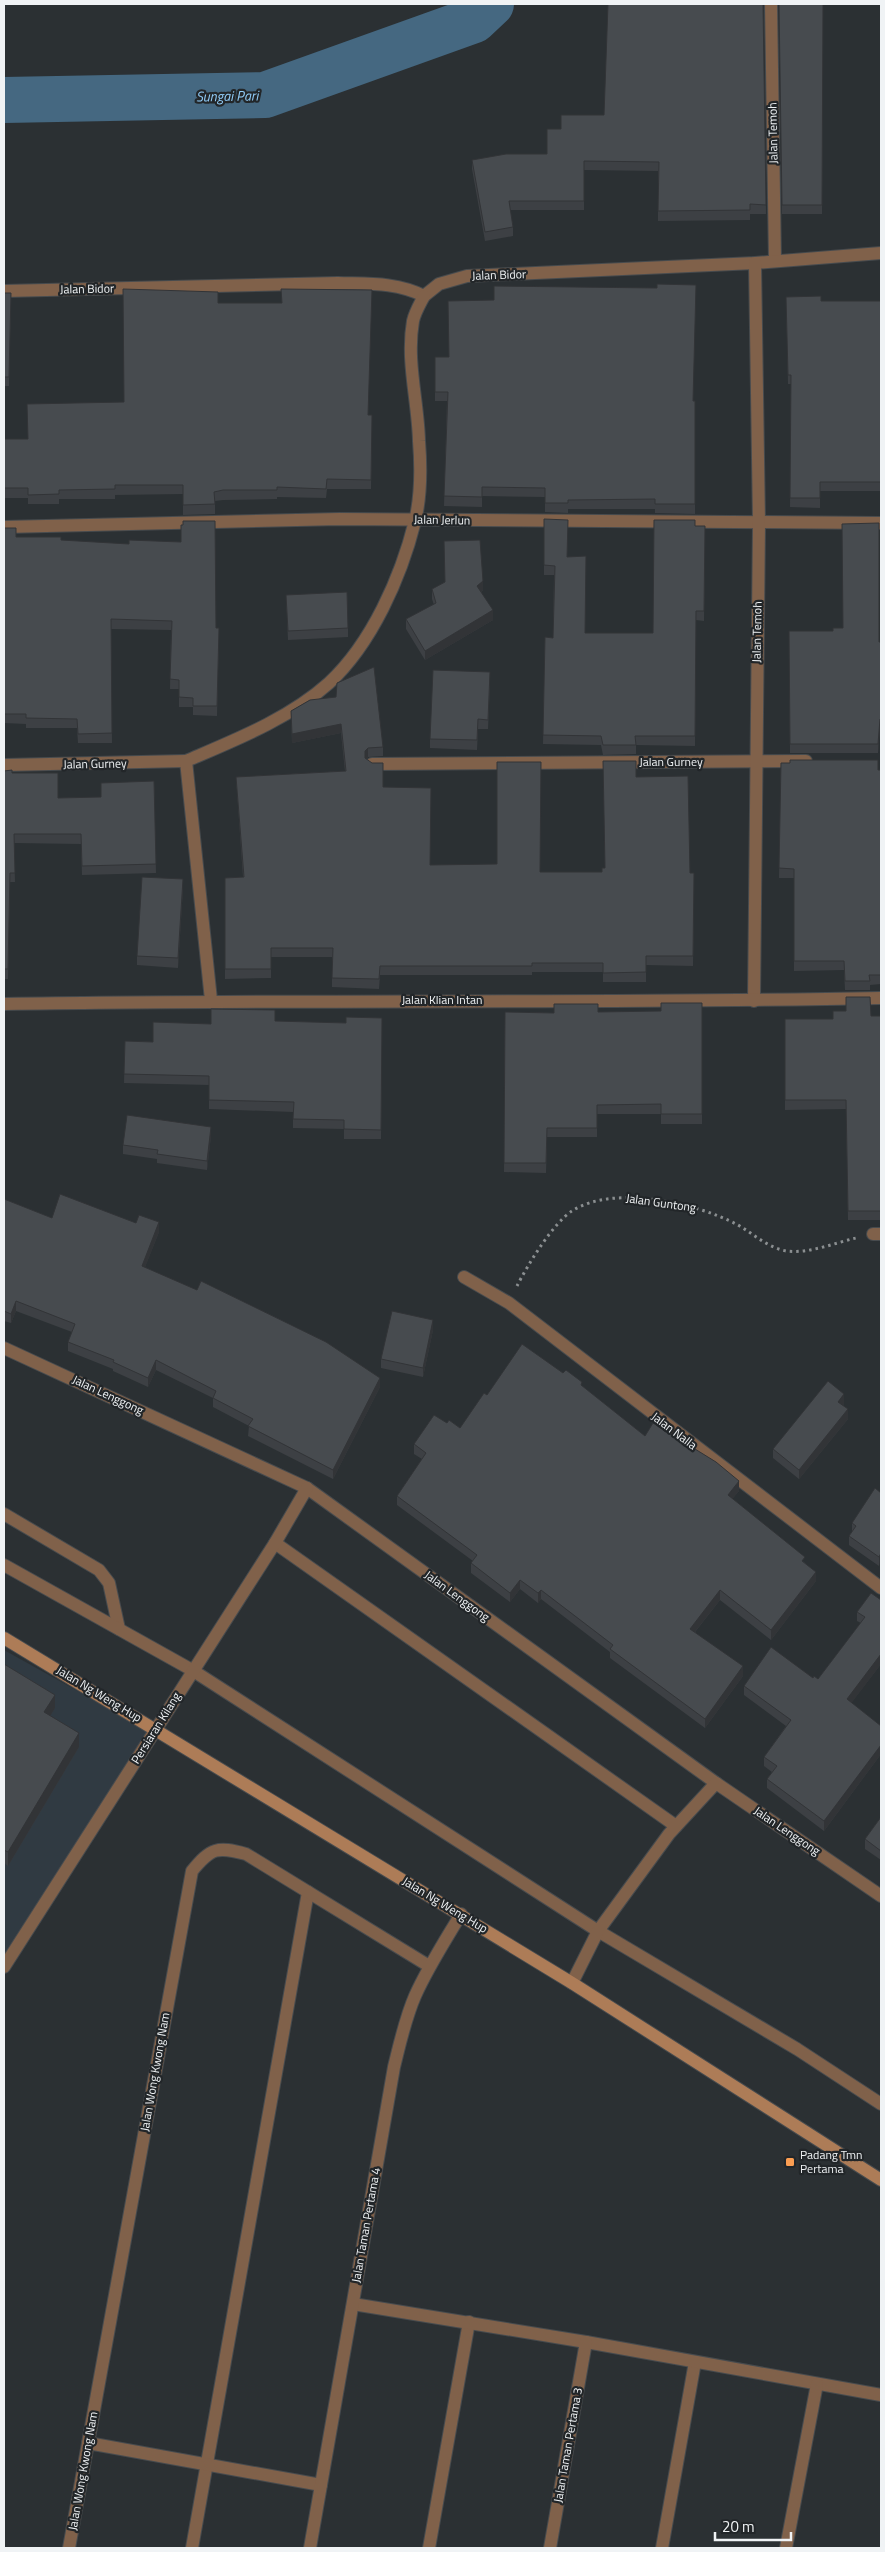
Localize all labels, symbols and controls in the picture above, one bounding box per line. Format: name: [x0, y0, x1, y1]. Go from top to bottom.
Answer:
water label: Sungai Pari: [196, 84, 260, 107]
street label: Jalan Temoh: [762, 102, 783, 164]
street label: Jalan Bidor: [472, 264, 526, 285]
street label: Jalan Bidor: [60, 279, 114, 298]
street label: Jalan Jerlun: [414, 510, 470, 529]
street label: Jalan Temoh: [746, 601, 767, 663]
street label: Jalan Gurney: [639, 752, 703, 771]
street label: Jalan Gurney: [63, 753, 127, 774]
street label: Jalan Klian Intan: [402, 990, 482, 1009]
street label: Jalan Guntong: [625, 1188, 697, 1217]
street label: Jalan Lenggong: [69, 1370, 147, 1419]
street label: Jalan Nalla: [647, 1407, 701, 1454]
street label: Jalan Lenggong: [421, 1565, 494, 1626]
street label: Jalan Ng Weng Hup: [53, 1661, 146, 1727]
street label: Persiaran Kilang: [126, 1688, 185, 1767]
street label: Jalan Lenggong: [750, 1801, 824, 1860]
street label: Jalan Ng Weng Hup: [399, 1872, 492, 1938]
street label: Jalan Wong Kwong Nam: [135, 2011, 174, 2133]
place label: Padang Tmn Pertama: [800, 2145, 862, 2178]
marker: Padang Tmn Pertama: [784, 2156, 796, 2168]
street label: Jalan Taman Pertama 4: [346, 2166, 385, 2284]
street label: Jalan Taman Pertama 3: [548, 2386, 587, 2504]
street label: Jalan Wong Kwong Nam: [63, 2410, 102, 2532]
scale bar: [715, 2510, 791, 2542]
text: 20 m: [722, 2515, 755, 2538]

